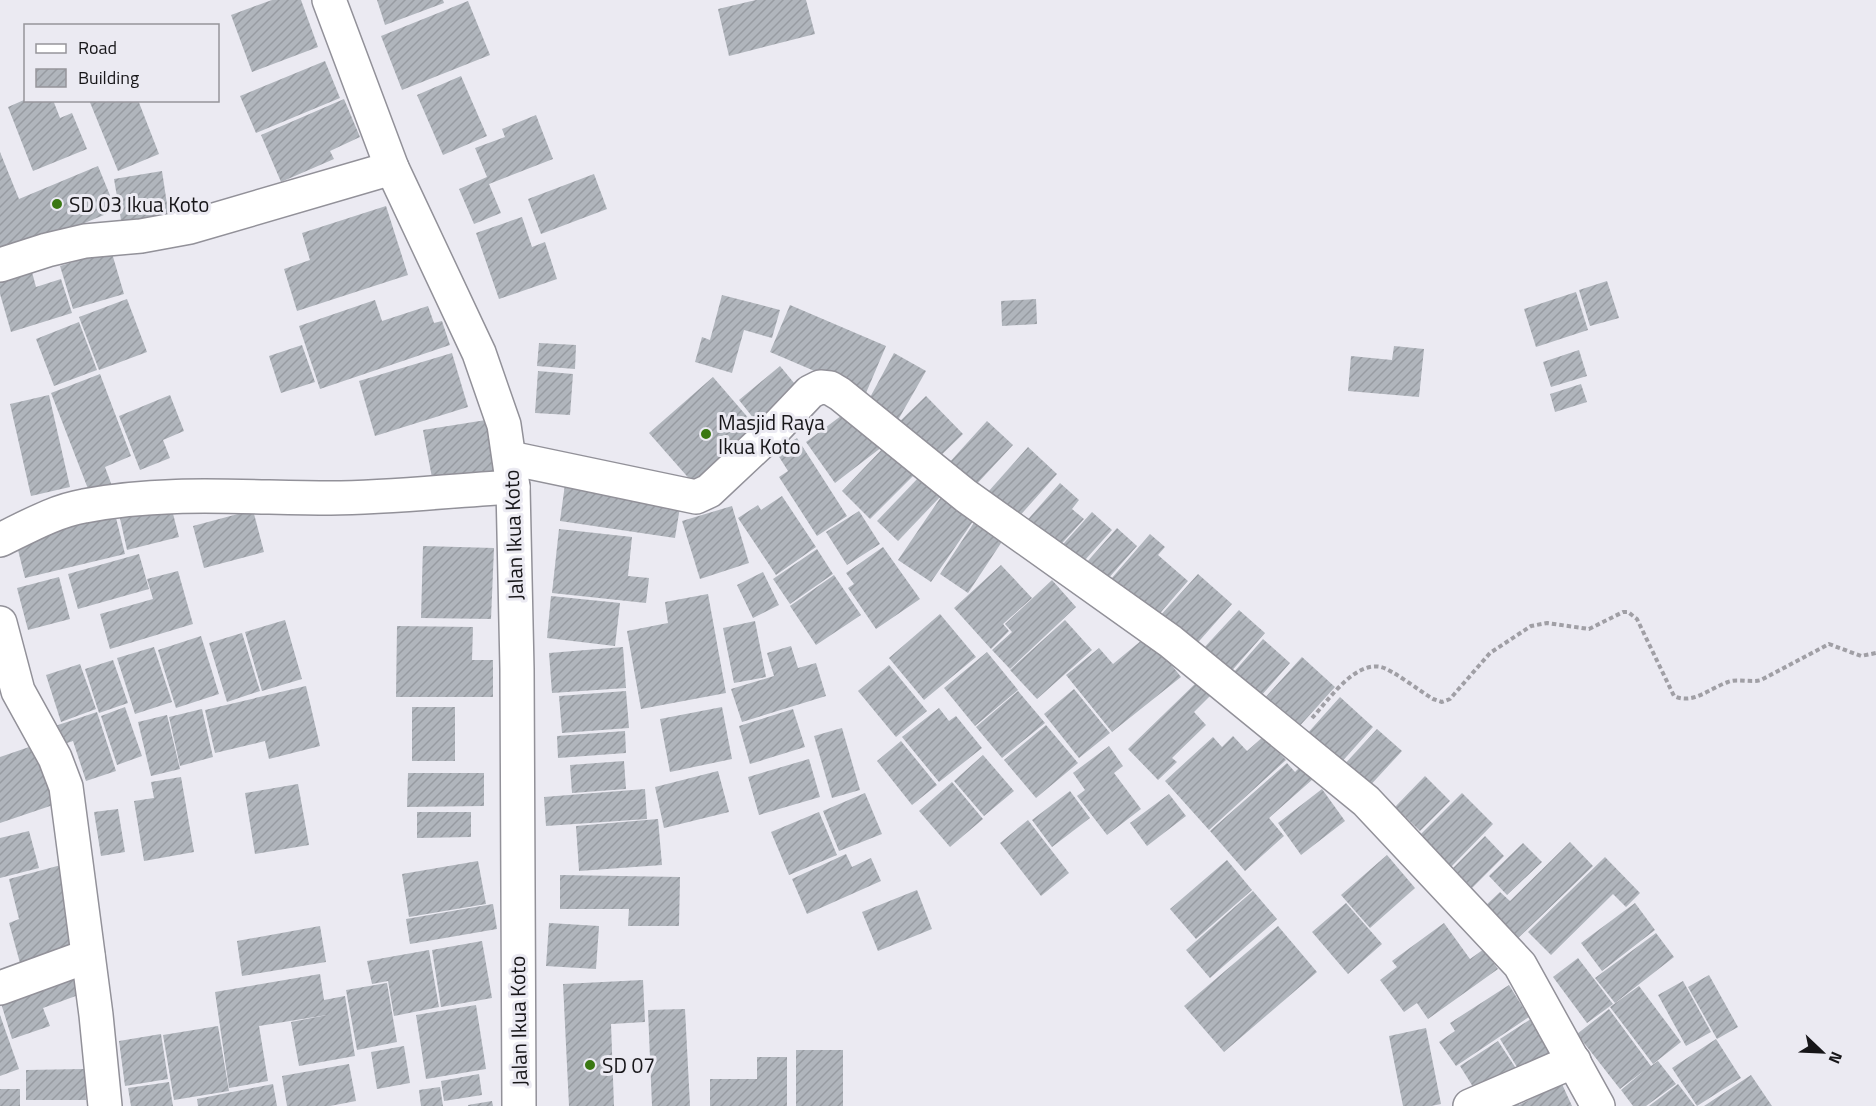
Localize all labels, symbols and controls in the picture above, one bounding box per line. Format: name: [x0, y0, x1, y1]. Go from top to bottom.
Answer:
legend: [24, 24, 219, 102]
text: Road: [78, 34, 117, 61]
text: Building: [78, 64, 139, 91]
place label: SD 03 Ikua Koto: [69, 188, 209, 220]
marker: SD 03 Ikua Koto: [50, 197, 64, 211]
place label: Masjid Raya Ikua Koto: [718, 406, 825, 462]
marker: Masjid Raya Ikua Koto: [699, 427, 713, 441]
street label: Jalan Ikua Koto: [495, 469, 531, 601]
street label: Jalan Ikua Koto: [501, 955, 535, 1087]
north arrow: [1792, 1022, 1852, 1082]
text: N: [1823, 1048, 1849, 1068]
place label: SD 07: [602, 1049, 655, 1081]
marker: SD 07: [583, 1058, 597, 1072]

